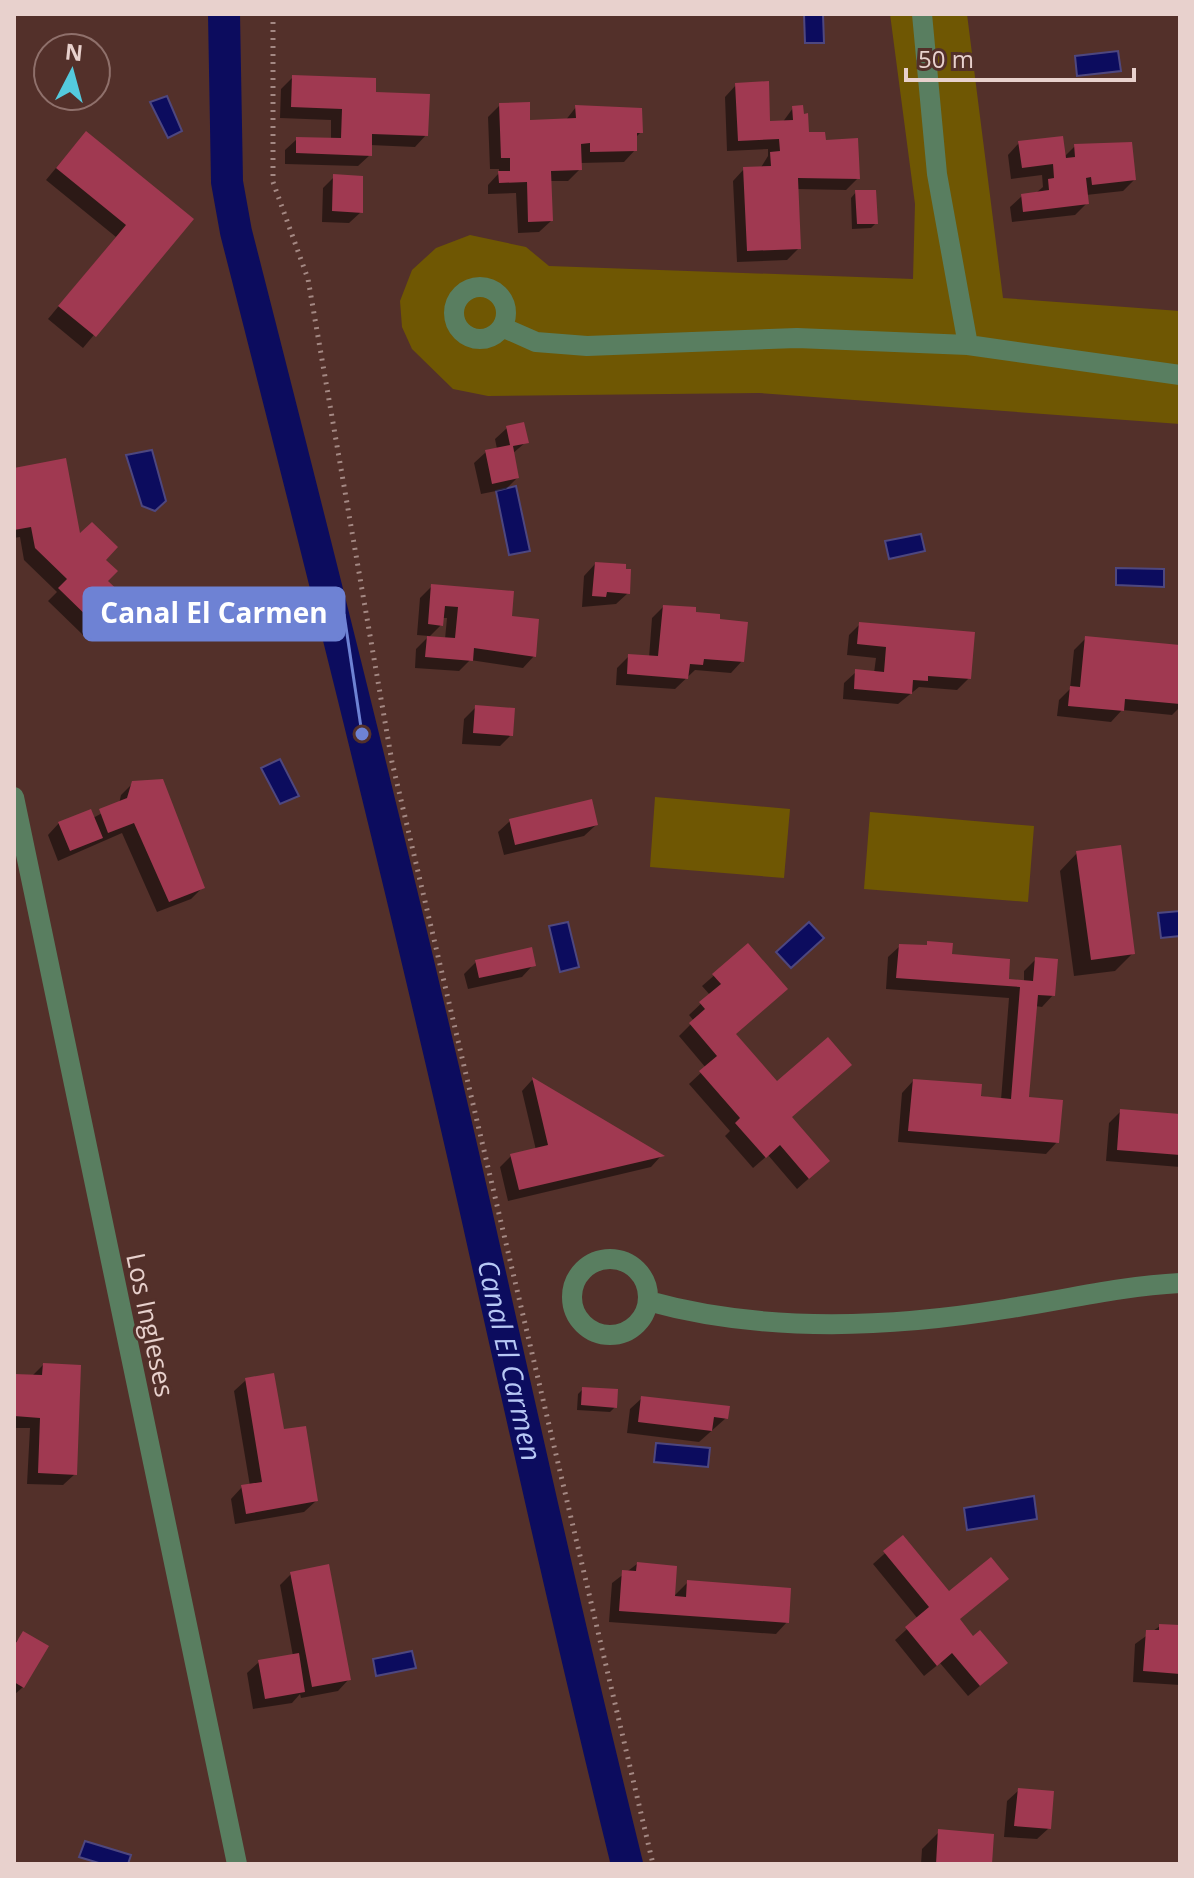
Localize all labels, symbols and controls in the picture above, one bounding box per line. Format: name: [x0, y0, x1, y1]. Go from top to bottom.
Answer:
north arrow: [32, 32, 112, 112]
scale bar: [906, 32, 1134, 82]
text: N: [64, 35, 85, 67]
text: 50 m: [918, 42, 974, 75]
callout: Canal El Carmen: [84, 588, 344, 640]
text: Canal El Carmen: [100, 593, 328, 631]
street label: Los Ingleses: [118, 1250, 184, 1400]
water label: Canal El Carmen: [469, 1256, 551, 1465]

